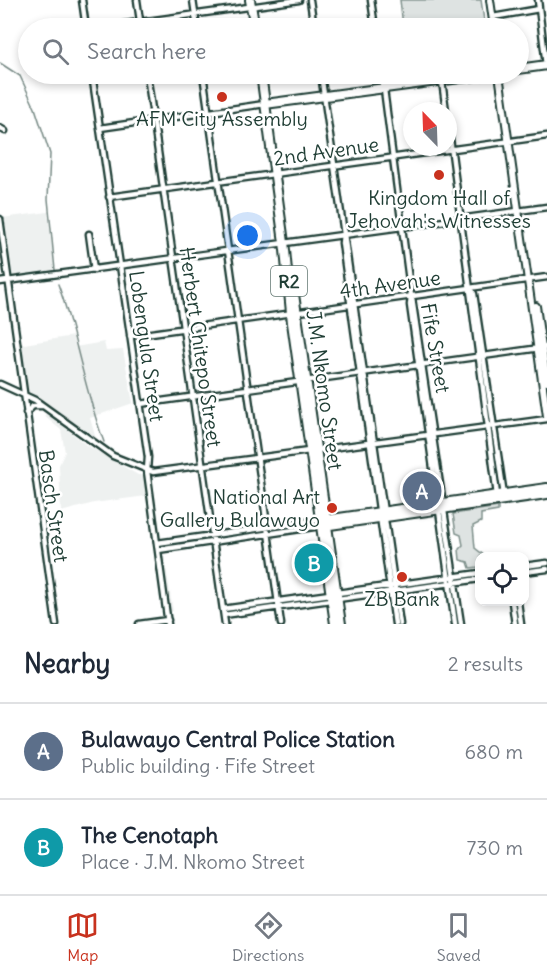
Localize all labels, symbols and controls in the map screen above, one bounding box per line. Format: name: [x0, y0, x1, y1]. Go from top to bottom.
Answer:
search box: [18, 18, 529, 84]
icon: search: [39, 35, 72, 68]
text: Search here: [87, 37, 206, 65]
marker: AFM City Assembly: [215, 90, 229, 104]
north arrow: [403, 102, 457, 156]
place label: AFM City Assembly: [136, 106, 308, 131]
street label: 2nd Avenue: [272, 131, 380, 171]
marker: Kingdom Hall of Jehovah's Witnesses: [432, 168, 446, 182]
place label: Kingdom Hall of Jehovah's Witnesses: [347, 185, 531, 233]
your location: [233, 221, 262, 250]
street label: Herbert Chitepo Street: [175, 245, 227, 449]
street label: 4th Avenue: [338, 265, 442, 303]
road number: R2: [271, 266, 307, 296]
street label: Lobengula Street: [124, 269, 170, 423]
street label: Fife Street: [416, 301, 456, 395]
street label: J.M. Nkomo Street: [301, 308, 349, 472]
street label: Basch Street: [34, 448, 74, 564]
pin: A: [402, 468, 442, 514]
place label: National Art Gallery Bulawayo: [160, 484, 320, 532]
marker: National Art Gallery Bulawayo: [325, 501, 339, 515]
pin: B: [294, 540, 334, 586]
map controls: [475, 552, 529, 606]
button: locate: [475, 552, 529, 606]
marker: ZB Bank: [395, 570, 409, 584]
place label: ZB Bank: [364, 586, 440, 611]
text: Nearby: [24, 647, 110, 680]
text: 2 results: [448, 651, 523, 676]
text: Bulawayo Central Police Station: [81, 725, 395, 753]
text: A: [37, 739, 50, 764]
text: 680 m: [464, 739, 523, 764]
text: Public building · Fife Street: [81, 753, 315, 778]
text: The Cenotaph: [81, 821, 218, 849]
text: B: [37, 835, 50, 860]
text: 730 m: [466, 835, 523, 860]
text: Place · J.M. Nkomo Street: [81, 849, 305, 874]
tab: Map: [66, 909, 99, 965]
tab: Directions: [232, 909, 304, 965]
tab: Saved: [437, 909, 481, 965]

